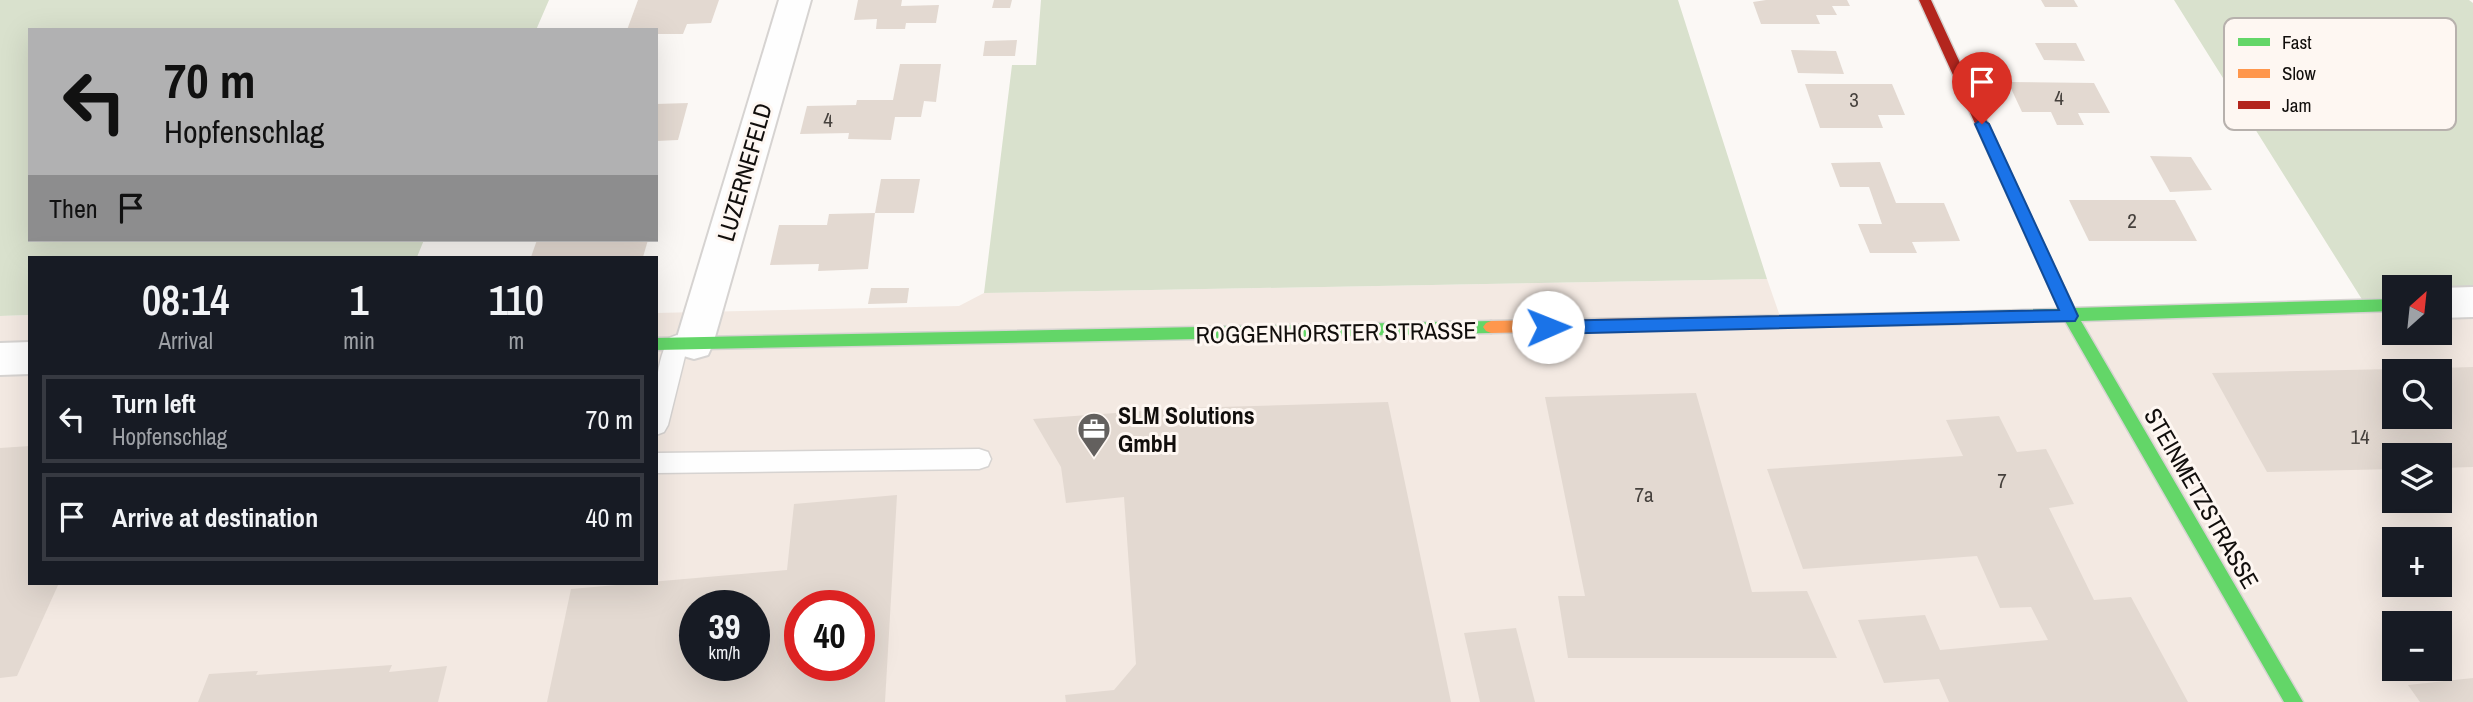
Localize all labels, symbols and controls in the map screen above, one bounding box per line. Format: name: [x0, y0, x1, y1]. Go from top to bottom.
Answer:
legend: [2224, 18, 2456, 130]
text: Fast: [2282, 29, 2312, 55]
text: 70 m: [164, 47, 256, 113]
pin: [1952, 52, 2012, 124]
icon: left: [49, 56, 140, 147]
text: Slow: [2282, 60, 2317, 86]
icon: arrive: [1963, 63, 2001, 101]
house number: 4: [2054, 83, 2064, 112]
house number: 3: [1849, 85, 1859, 114]
text: Jam: [2282, 92, 2311, 118]
street label: LUZERNEFELD: [709, 99, 779, 245]
house number: 4: [823, 105, 833, 134]
text: Hopfenschlag: [164, 110, 324, 153]
icon: arrive: [112, 189, 150, 227]
text: Then: [49, 191, 98, 226]
house number: 2: [2127, 206, 2137, 235]
text: 08:14: [142, 272, 229, 328]
text: 1: [349, 272, 369, 328]
text: 110: [489, 272, 544, 328]
north arrow: [2382, 275, 2452, 345]
map controls: [2382, 275, 2452, 681]
position arrow: [1511, 290, 1585, 364]
street label: ROGGENHORSTER STRASSE: [1195, 314, 1477, 350]
text: Arrival: [158, 325, 213, 356]
text: min: [343, 325, 375, 356]
text: m: [508, 325, 524, 356]
button: search: [2382, 359, 2452, 429]
text: Turn left: [112, 386, 196, 421]
place label: SLM Solutions GmbH: [1118, 399, 1255, 459]
icon: left: [53, 400, 91, 438]
text: 70 m: [586, 402, 633, 437]
street label: STEINMETZSTRASSE: [2137, 402, 2267, 594]
office icon: SLM Solutions GmbH: [1075, 410, 1113, 459]
text: Hopfenschlag: [112, 421, 227, 452]
house number: 14: [2350, 422, 2370, 451]
button: layers: [2382, 443, 2452, 513]
house number: 7: [1997, 466, 2007, 495]
house number: 7a: [1634, 480, 1654, 509]
icon: arrive: [53, 498, 91, 536]
text: Arrive at destination: [112, 500, 318, 535]
text: 40 m: [586, 500, 633, 535]
button: +: [2382, 527, 2452, 597]
speed limit sign: 40: [784, 590, 875, 681]
text: 39: [709, 603, 740, 650]
button: −: [2382, 611, 2452, 681]
text: km/h: [709, 640, 741, 665]

